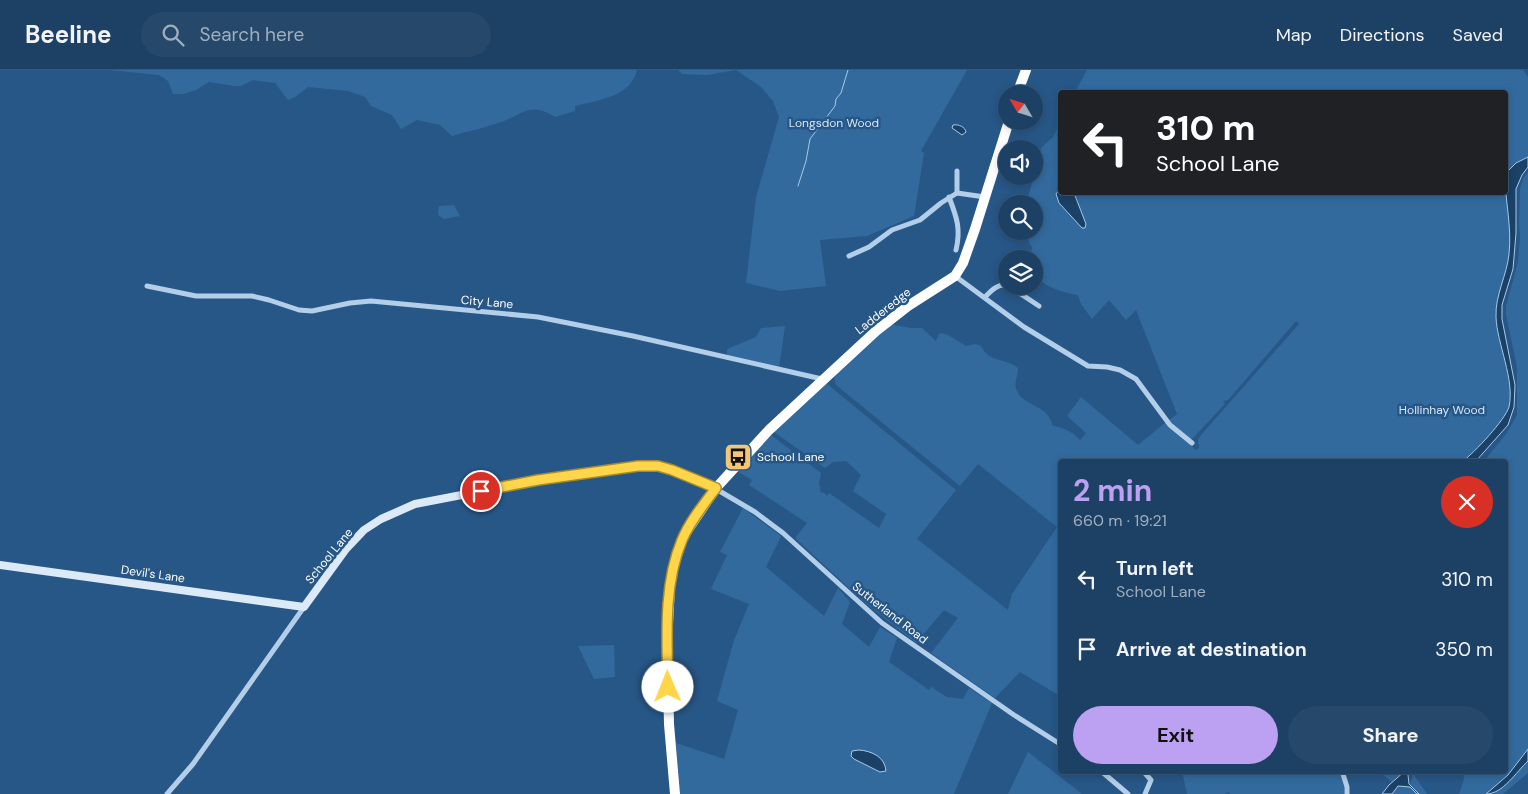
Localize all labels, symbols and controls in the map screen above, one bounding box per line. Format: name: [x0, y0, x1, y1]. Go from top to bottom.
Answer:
search box: [141, 12, 491, 57]
text: Beeline: [25, 19, 111, 50]
icon: search: [159, 21, 187, 49]
text: Search here: [199, 22, 304, 47]
text: Map: [1276, 23, 1312, 47]
text: Directions: [1340, 23, 1425, 47]
text: Saved: [1453, 23, 1503, 47]
north arrow: [998, 85, 1042, 130]
map controls: [998, 85, 1043, 295]
text: 310 m: [1156, 105, 1255, 151]
icon: left: [1073, 110, 1138, 175]
park label: Longsdon Wood: [789, 115, 879, 131]
button: sound: [998, 140, 1043, 185]
text: School Lane: [1156, 149, 1280, 178]
button: search: [998, 195, 1043, 240]
button: layers: [998, 250, 1043, 295]
street label: Ladderedge: [852, 284, 914, 338]
street label: City Lane: [460, 292, 514, 312]
park label: Hollinhay Wood: [1399, 402, 1485, 418]
bus stop icon: School Lane: [723, 442, 753, 472]
place label: School Lane: [757, 449, 825, 465]
pin: [460, 470, 502, 512]
text: 2 min: [1073, 471, 1152, 510]
button: close: [1441, 476, 1493, 528]
icon: arrive: [467, 477, 495, 505]
text: 660 m · 19:21: [1073, 510, 1167, 531]
street label: School Lane: [302, 525, 357, 587]
text: Turn left: [1116, 556, 1194, 581]
street label: Devil's Lane: [120, 562, 186, 586]
icon: left: [1073, 565, 1101, 593]
text: 310 m: [1441, 567, 1493, 592]
street label: Sutherland Road: [849, 579, 931, 647]
text: School Lane: [1116, 581, 1206, 602]
icon: arrive: [1073, 635, 1101, 663]
text: Arrive at destination: [1116, 637, 1307, 662]
text: 350 m: [1435, 637, 1493, 662]
position arrow: [641, 660, 693, 712]
button: Exit: [1073, 706, 1278, 764]
button: Share: [1288, 706, 1493, 764]

